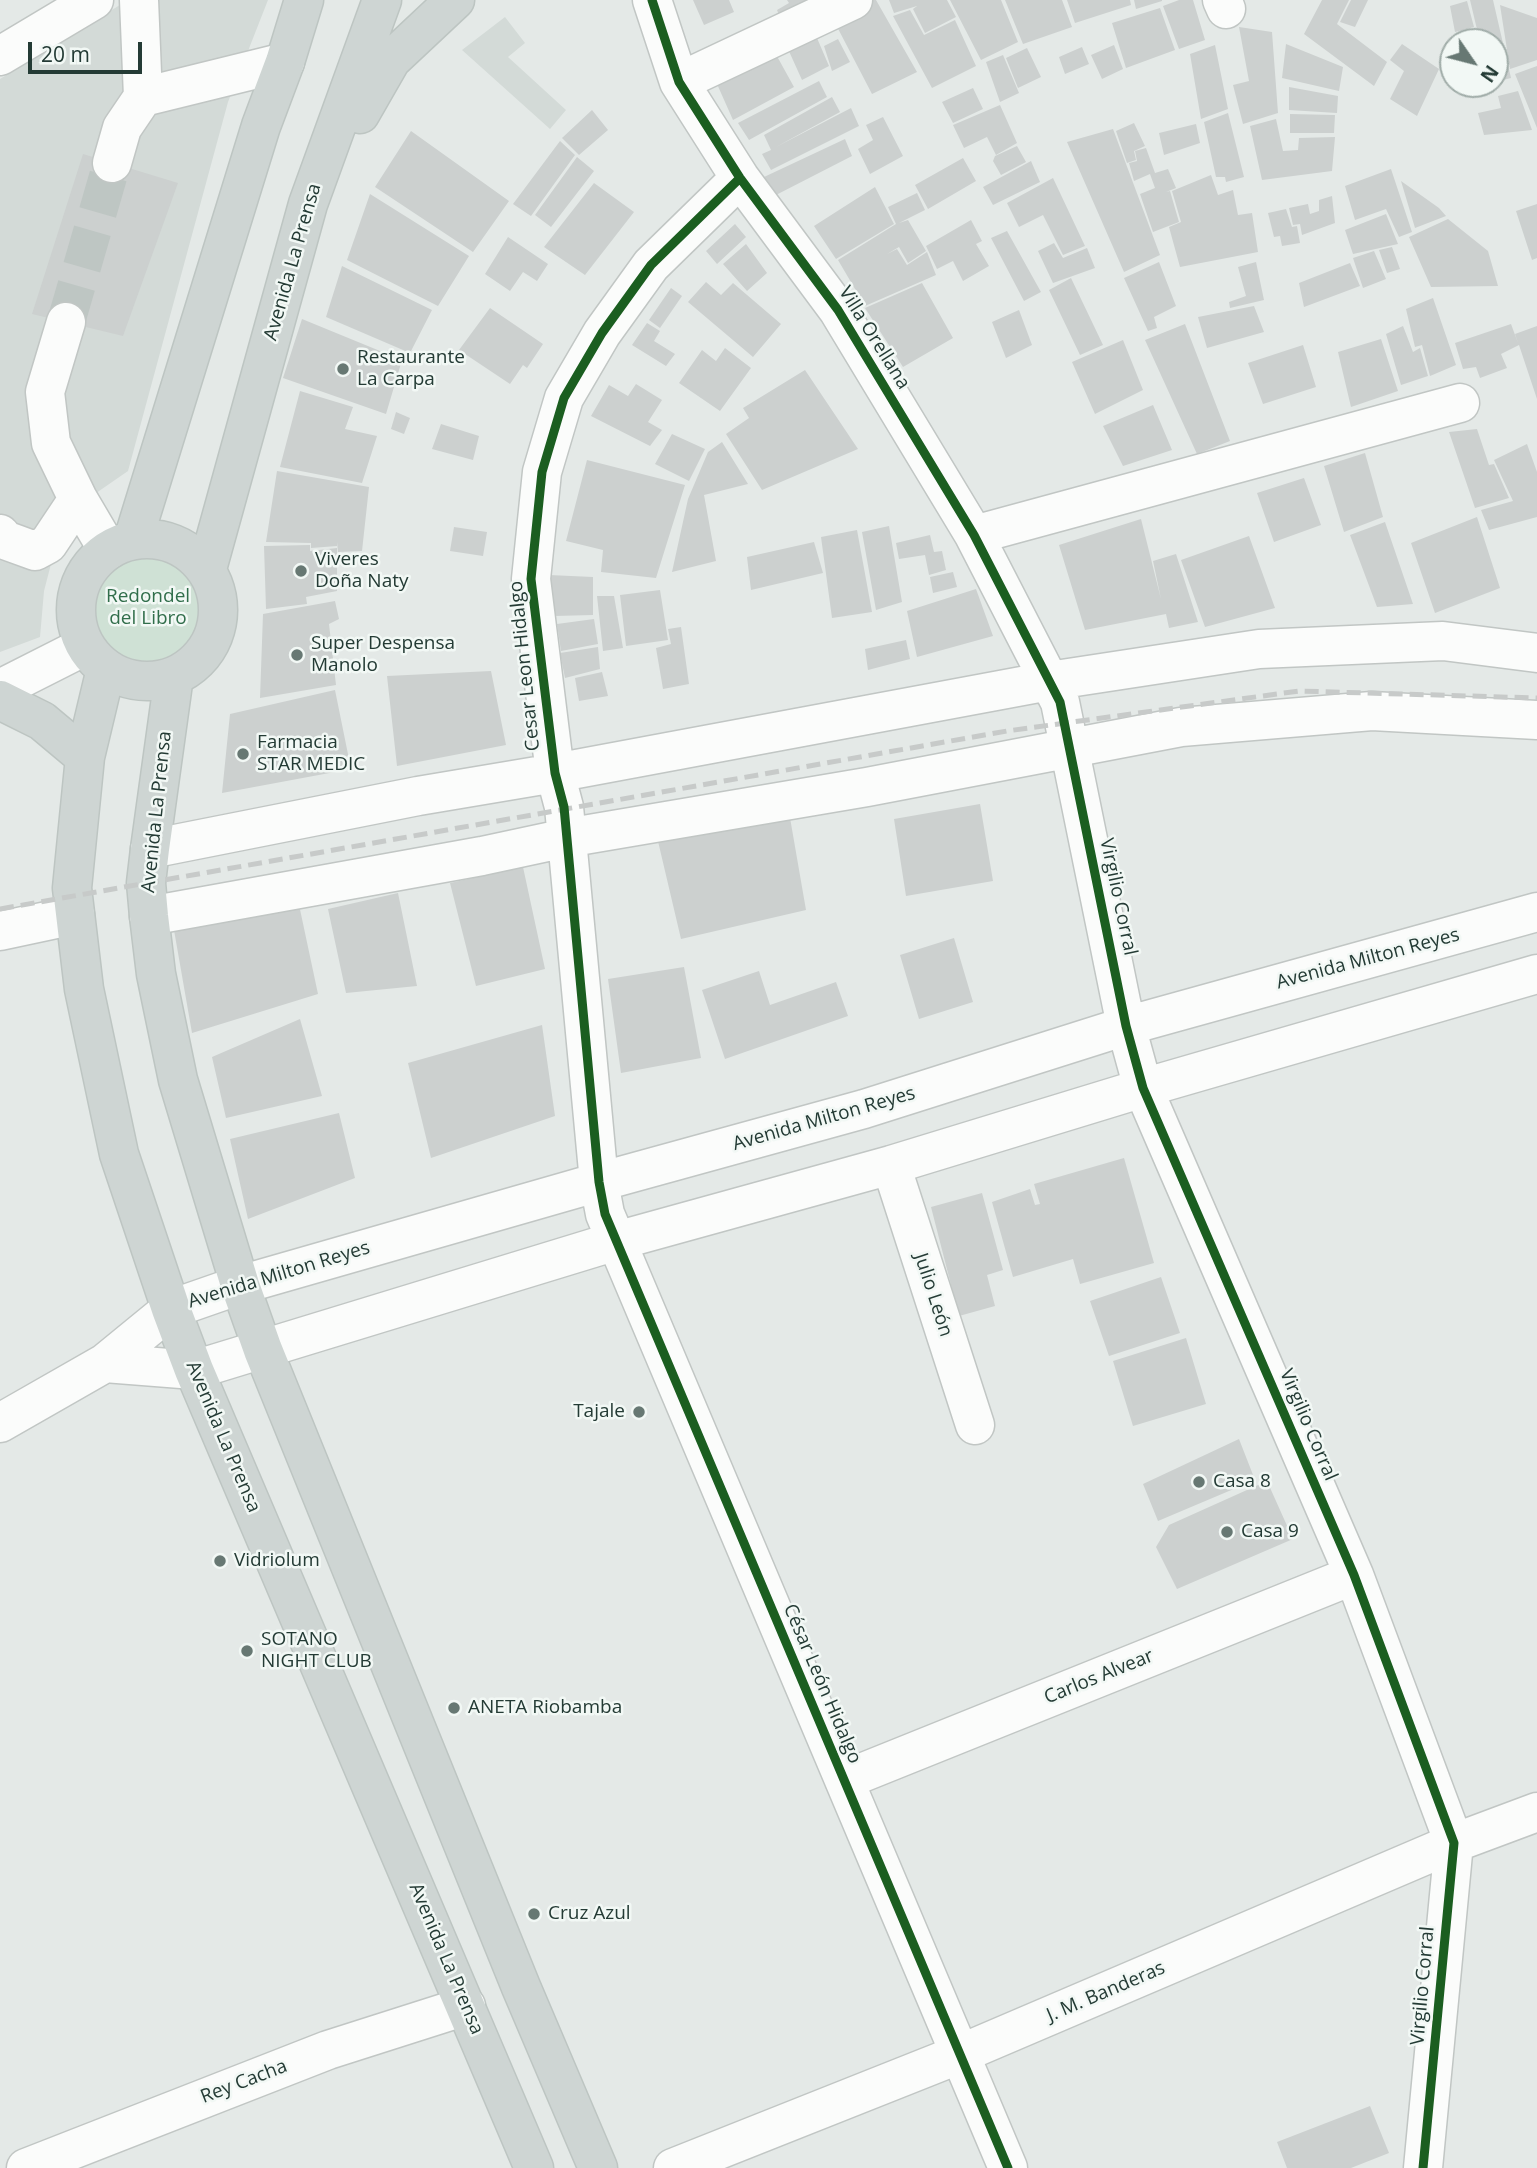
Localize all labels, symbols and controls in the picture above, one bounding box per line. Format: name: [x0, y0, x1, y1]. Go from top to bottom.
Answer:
scale bar: [32, 28, 145, 72]
north arrow: [1439, 28, 1509, 98]
text: 20 m: [41, 40, 90, 68]
text: N: [1474, 60, 1505, 88]
street label: Avenida La Prensa: [260, 181, 326, 343]
street label: Villa Orellana: [833, 282, 915, 394]
place label: Restaurante La Carpa: [357, 347, 465, 391]
marker: Restaurante La Carpa: [335, 361, 351, 377]
place label: Viveres Doña Naty: [315, 549, 409, 593]
marker: Viveres Doña Naty: [293, 563, 309, 579]
street label: Cesar Leon Hidalgo: [505, 580, 545, 752]
park label: Redondel del Libro: [106, 586, 190, 630]
place label: Super Despensa Manolo: [311, 633, 455, 677]
marker: Super Despensa Manolo: [289, 647, 305, 663]
street label: Avenida La Prensa: [137, 730, 177, 894]
place label: Farmacia STAR MEDIC: [257, 732, 365, 776]
marker: Farmacia STAR MEDIC: [235, 746, 251, 762]
street label: Virgilio Corral: [1094, 836, 1142, 958]
street label: Avenida Milton Reyes: [1274, 924, 1462, 994]
street label: Avenida Milton Reyes: [730, 1082, 918, 1156]
street label: Avenida Milton Reyes: [185, 1236, 373, 1314]
street label: Julio León: [909, 1250, 957, 1340]
street label: Avenida La Prensa: [181, 1358, 265, 1516]
street label: Virgilio Corral: [1274, 1366, 1342, 1484]
place label: Tajale: [573, 1401, 625, 1423]
marker: Tajale: [631, 1404, 647, 1420]
place label: Casa 8: [1213, 1471, 1271, 1493]
marker: Casa 8: [1191, 1474, 1207, 1490]
place label: Casa 9: [1241, 1521, 1299, 1543]
marker: Casa 9: [1219, 1524, 1235, 1540]
place label: Vidriolum: [234, 1550, 320, 1572]
marker: Vidriolum: [212, 1553, 228, 1569]
street label: César León Hidalgo: [778, 1601, 866, 1767]
place label: SOTANO NIGHT CLUB: [261, 1629, 372, 1673]
marker: SOTANO NIGHT CLUB: [239, 1643, 255, 1659]
street label: Carlos Alvear: [1041, 1645, 1157, 1709]
place label: ANETA Riobamba: [468, 1697, 622, 1719]
marker: ANETA Riobamba: [446, 1700, 462, 1716]
street label: Avenida La Prensa: [404, 1880, 488, 2038]
place label: Cruz Azul: [548, 1903, 631, 1925]
marker: Cruz Azul: [526, 1906, 542, 1922]
street label: Virgilio Corral: [1406, 1926, 1440, 2046]
street label: J. M. Banderas: [1043, 1957, 1169, 2027]
street label: Rey Cacha: [198, 2055, 290, 2109]

